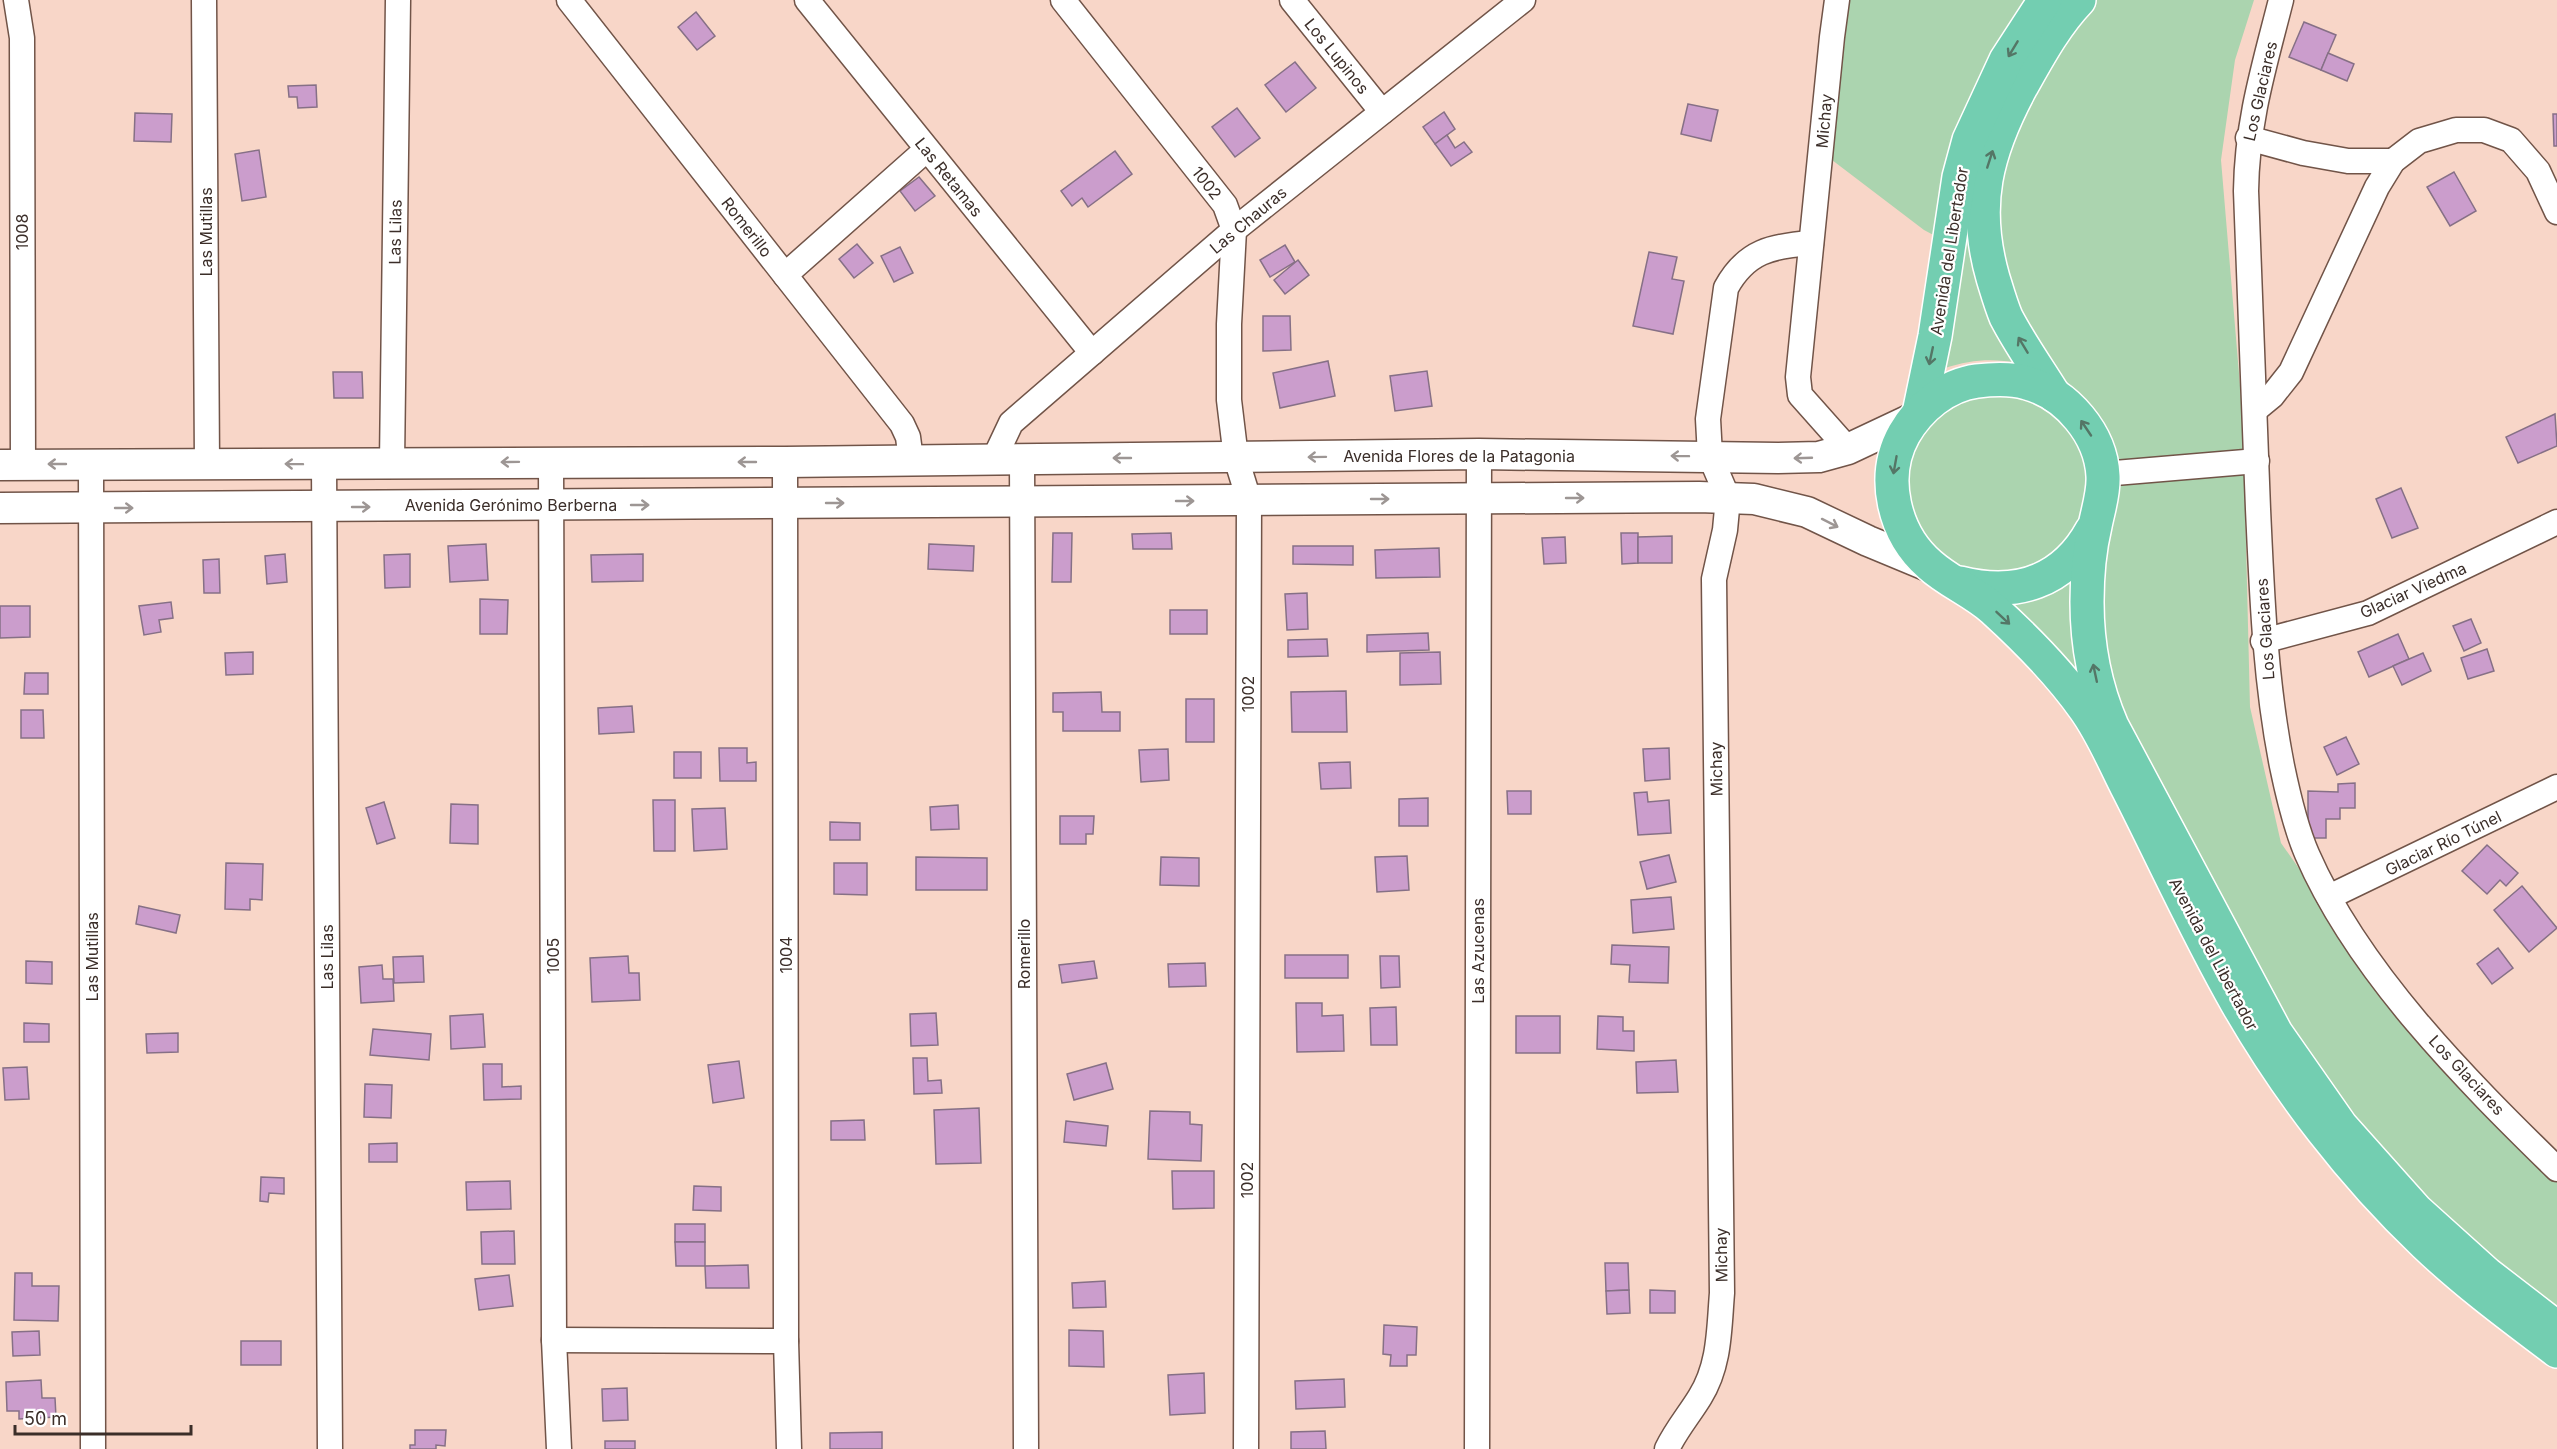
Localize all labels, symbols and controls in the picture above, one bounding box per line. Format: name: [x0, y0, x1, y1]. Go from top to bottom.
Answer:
street label: Los Lupinos: [1301, 14, 1373, 98]
street label: Los Glaciares: [2239, 39, 2281, 143]
one-way arrow: [2007, 40, 2019, 57]
street label: Michay: [1812, 93, 1836, 149]
street label: Las Retamas: [911, 133, 987, 221]
one-way arrow: [1985, 150, 1996, 169]
street label: 1002: [1188, 162, 1226, 204]
street label: Avenida del Libertador: [1926, 165, 1972, 337]
street label: Las Chauras: [1206, 182, 1290, 258]
street label: Las Mutillas: [196, 187, 216, 277]
street label: Romerillo: [717, 193, 777, 261]
street label: Las Lilas: [384, 199, 406, 265]
street label: 1008: [12, 214, 32, 250]
one-way arrow: [2017, 337, 2029, 354]
one-way arrow: [1925, 346, 1936, 365]
one-way arrow: [2079, 419, 2092, 436]
street label: Avenida Flores de la Patagonia: [1343, 446, 1575, 466]
one-way arrow: [1670, 450, 1690, 462]
one-way arrow: [1307, 451, 1327, 463]
one-way arrow: [1112, 452, 1132, 464]
one-way arrow: [1793, 452, 1813, 463]
one-way arrow: [1889, 455, 1900, 474]
one-way arrow: [500, 456, 520, 468]
one-way arrow: [737, 456, 757, 468]
one-way arrow: [47, 458, 67, 470]
one-way arrow: [284, 459, 304, 470]
one-way arrow: [1565, 492, 1585, 504]
one-way arrow: [1370, 493, 1390, 505]
street label: Avenida Gerónimo Berberna: [405, 495, 617, 515]
one-way arrow: [1175, 495, 1195, 507]
one-way arrow: [824, 497, 844, 509]
one-way arrow: [629, 499, 649, 510]
one-way arrow: [350, 501, 370, 512]
one-way arrow: [113, 502, 133, 514]
one-way arrow: [1821, 518, 1839, 530]
street label: Glaciar Viedma: [2357, 558, 2469, 622]
street label: Los Glaciares: [2251, 577, 2279, 681]
one-way arrow: [1995, 611, 2010, 625]
one-way arrow: [2088, 664, 2100, 683]
street label: 1002: [1238, 676, 1258, 712]
street label: Michay: [1706, 741, 1726, 797]
street label: Glaciar Río Túnel: [2382, 806, 2504, 880]
street label: Avenida del Libertador: [2165, 874, 2263, 1034]
street label: Las Azucenas: [1468, 898, 1488, 1004]
street label: Las Mutillas: [82, 912, 102, 1002]
street label: Romerillo: [1014, 919, 1034, 989]
street label: Las Lilas: [317, 924, 337, 990]
street label: 1004: [776, 936, 796, 974]
street label: 1005: [543, 938, 563, 974]
street label: Los Glaciares: [2425, 1031, 2509, 1119]
street label: 1002: [1237, 1162, 1257, 1198]
street label: Michay: [1711, 1227, 1731, 1283]
scale bar: [15, 1398, 190, 1436]
text: 50 m: [24, 1408, 67, 1429]

